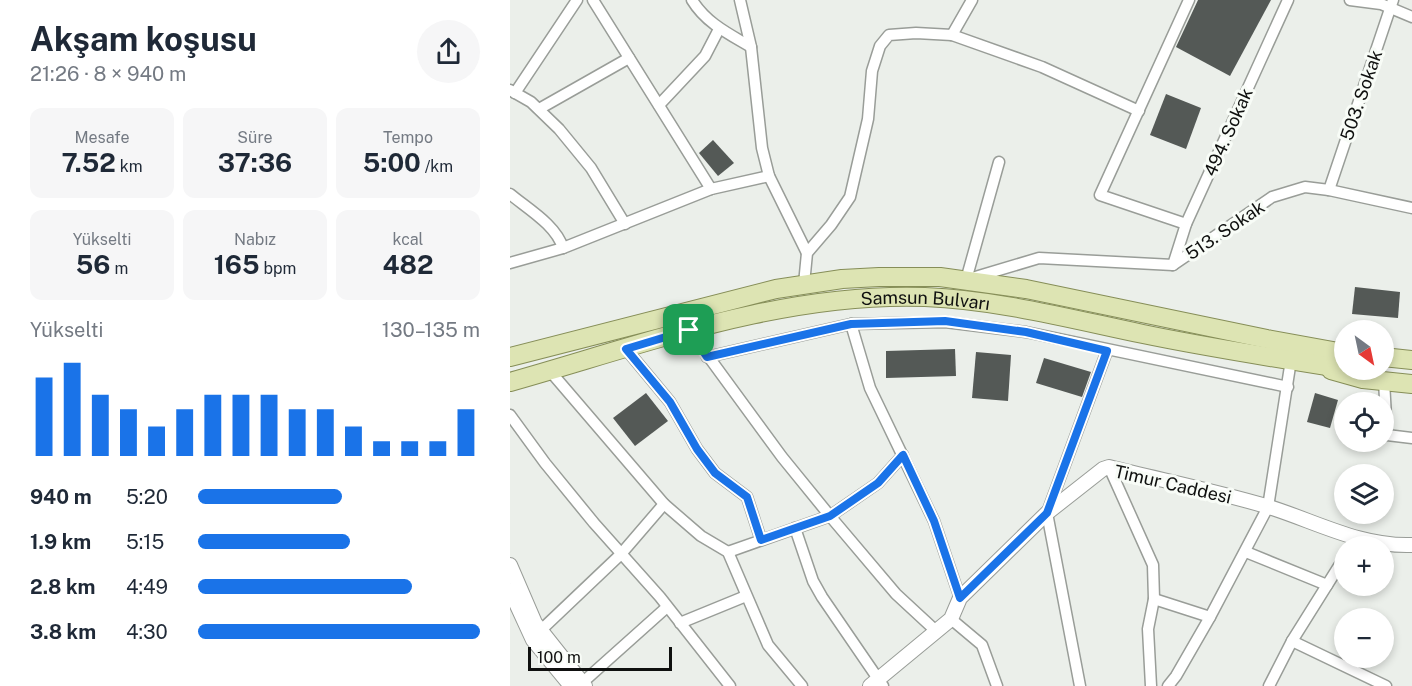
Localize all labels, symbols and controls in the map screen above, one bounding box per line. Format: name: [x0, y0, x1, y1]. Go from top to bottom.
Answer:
text: Akşam koşusu: [30, 20, 257, 58]
button: share: [417, 20, 480, 83]
street label: 503. Sokak: [1336, 47, 1386, 143]
text: 21:26 · 8 × 940 m: [30, 62, 186, 86]
street label: 494. Sokak: [1199, 85, 1257, 179]
text: Mesafe: [74, 128, 130, 147]
text: Süre: [237, 128, 273, 147]
text: Tempo: [383, 128, 433, 147]
text: 7.52: [61, 147, 116, 178]
text: 37:36: [218, 147, 292, 178]
text: 5:00: [363, 147, 421, 178]
text: km: [116, 157, 143, 176]
text: /km: [421, 157, 453, 176]
street label: 513. Sokak: [1182, 196, 1268, 264]
text: Yükselti: [73, 230, 131, 249]
text: Nabız: [234, 230, 276, 249]
text: kcal: [393, 230, 423, 249]
text: 56: [76, 249, 111, 280]
text: 165: [214, 249, 260, 280]
text: 482: [382, 249, 434, 280]
text: m: [111, 259, 128, 278]
text: bpm: [260, 259, 296, 278]
street label: Samsun Bulvarı: [860, 286, 992, 314]
pin: [663, 304, 714, 355]
icon: arrive: [672, 313, 705, 346]
text: Yükselti: [30, 318, 103, 342]
text: 130–135 m: [382, 318, 480, 342]
north arrow: [1334, 320, 1394, 380]
map controls: [1334, 320, 1394, 668]
button: locate: [1334, 392, 1394, 452]
street label: Timur Caddesi: [1112, 460, 1234, 508]
button: layers: [1334, 464, 1394, 524]
text: 940 m: [30, 485, 92, 509]
text: 5:20: [126, 485, 168, 509]
text: 1.9 km: [30, 530, 91, 554]
text: 5:15: [126, 530, 164, 554]
button: +: [1334, 536, 1394, 596]
text: 2.8 km: [30, 575, 96, 599]
text: 4:49: [126, 575, 168, 599]
button: −: [1334, 608, 1394, 668]
text: 3.8 km: [30, 620, 96, 644]
text: 4:30: [126, 620, 168, 644]
scale bar: [528, 644, 672, 672]
text: 100 m: [537, 648, 581, 667]

